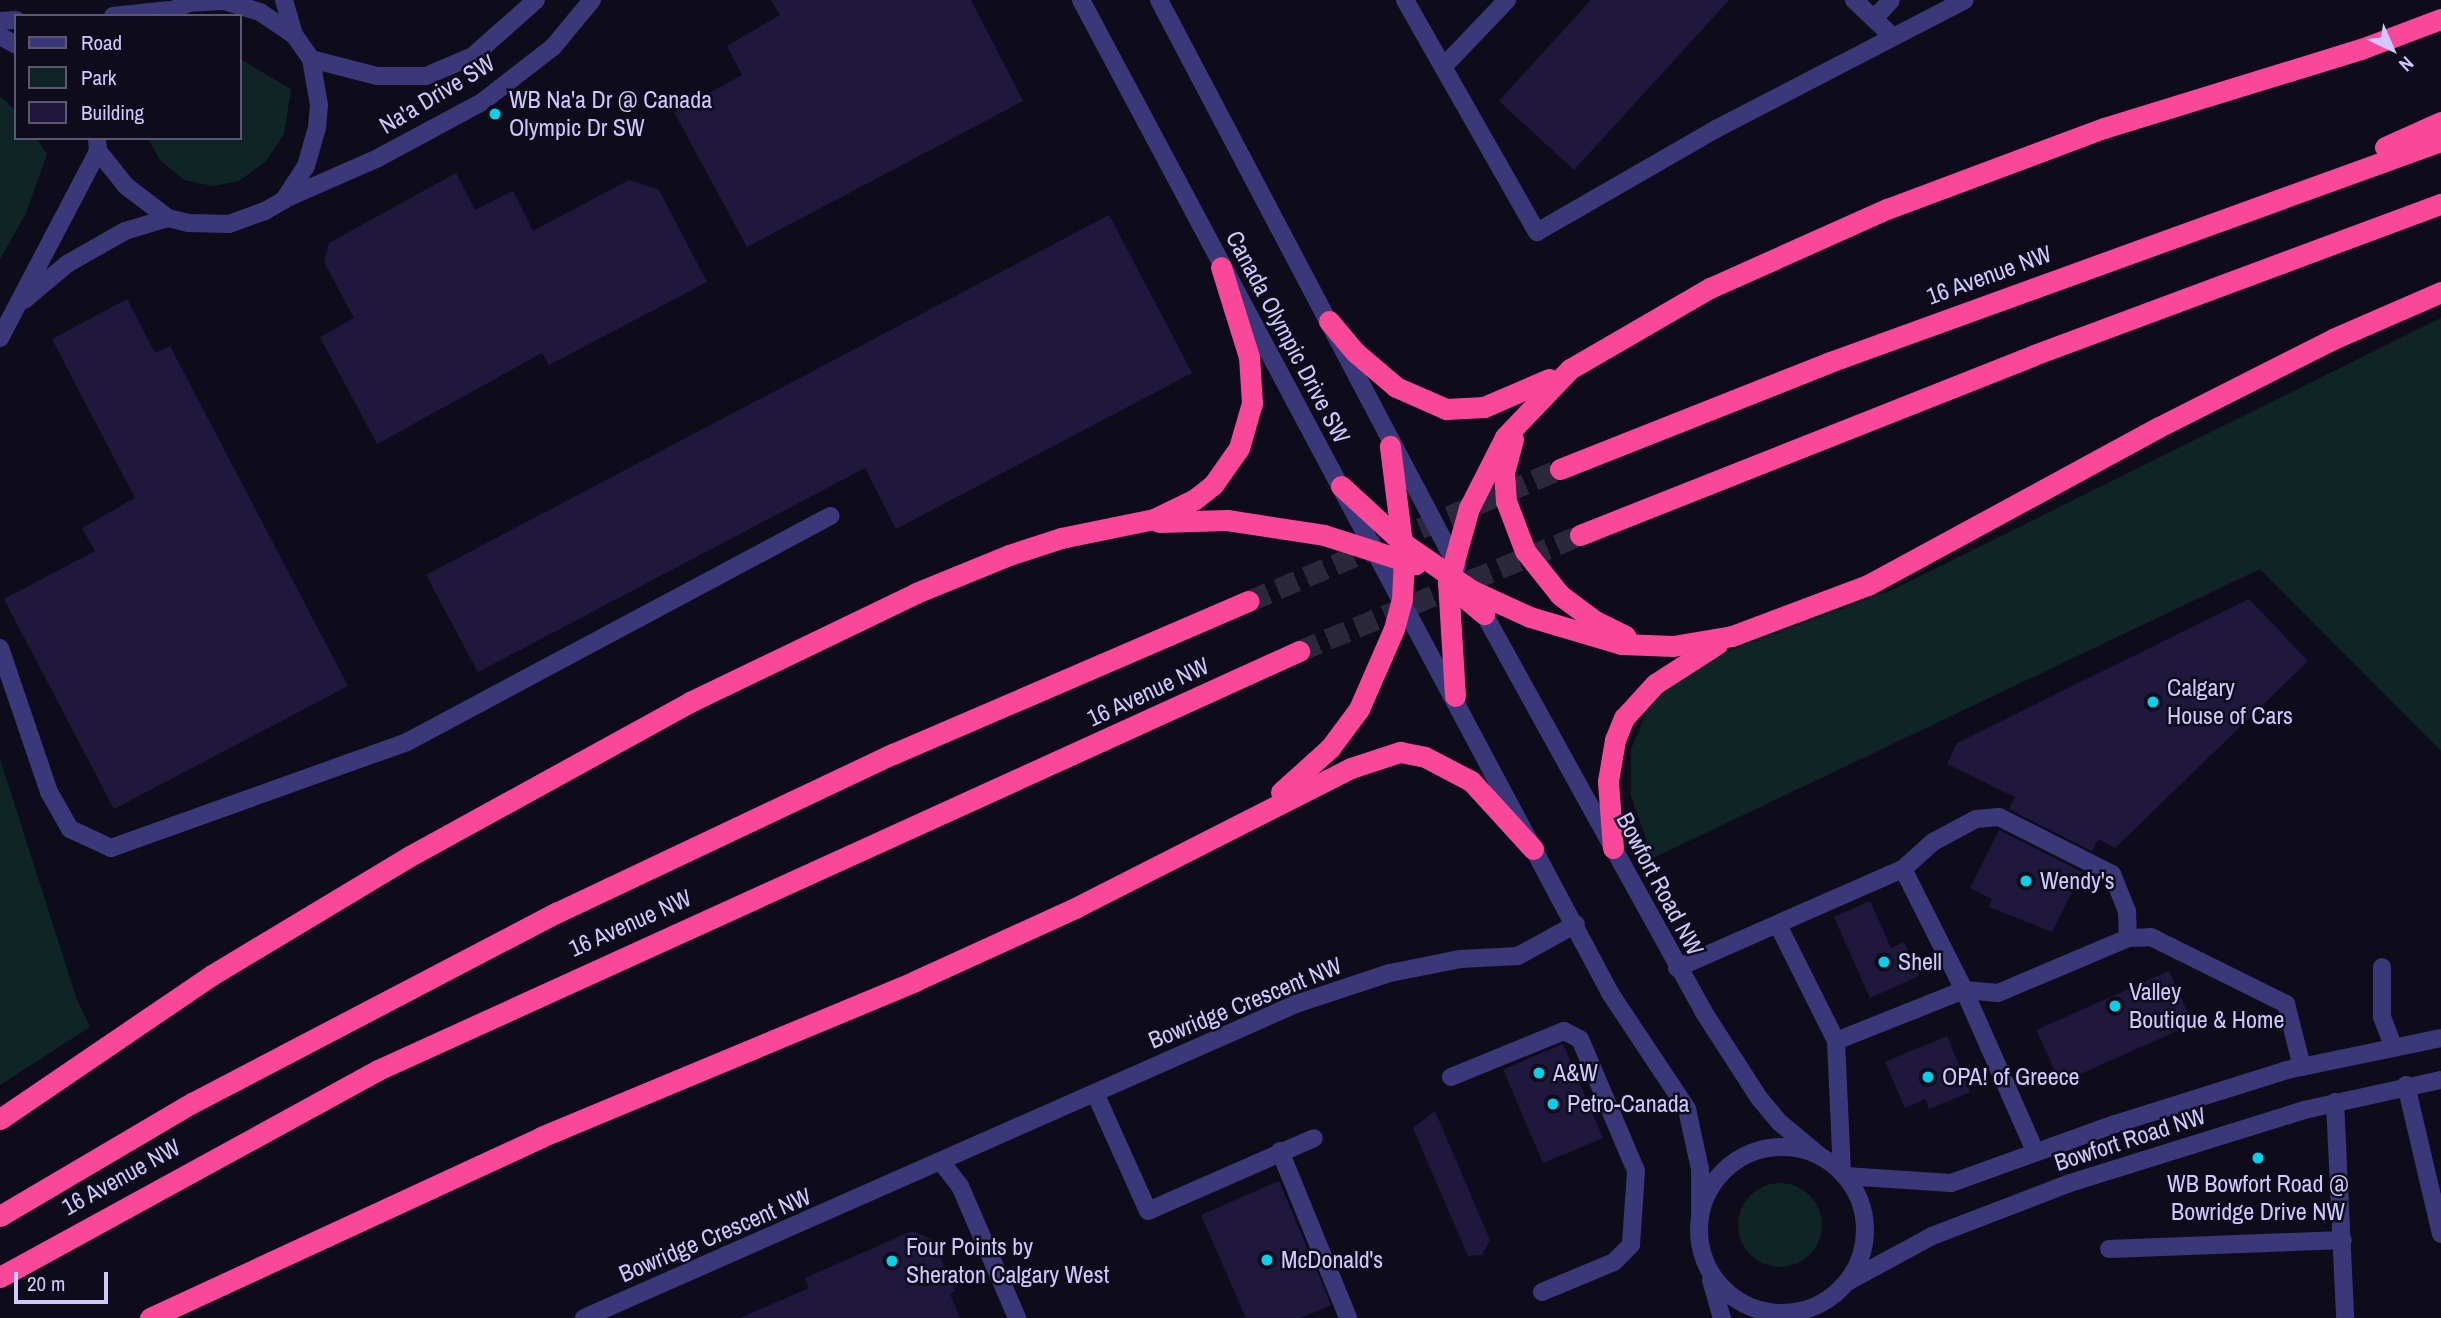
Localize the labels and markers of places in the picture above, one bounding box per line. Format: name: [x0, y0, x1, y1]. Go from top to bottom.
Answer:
place label: WB Na'a Dr @ Canada Olympic Dr SW: [509, 86, 712, 142]
marker: WB Na'a Dr @ Canada Olympic Dr SW: [487, 106, 503, 122]
place label: Calgary House of Cars: [2167, 674, 2293, 730]
marker: Calgary House of Cars: [2145, 694, 2161, 710]
place label: Wendy's: [2040, 867, 2115, 895]
marker: Wendy's: [2018, 873, 2034, 889]
place label: Shell: [1898, 948, 1942, 976]
marker: Shell: [1876, 954, 1892, 970]
place label: Valley Boutique & Home: [2129, 978, 2284, 1034]
marker: Valley Boutique & Home: [2107, 998, 2123, 1014]
place label: A&W: [1553, 1059, 1598, 1087]
place label: OPA! of Greece: [1942, 1063, 2079, 1091]
marker: A&W: [1531, 1065, 1547, 1081]
marker: OPA! of Greece: [1920, 1069, 1936, 1085]
place label: Petro-Canada: [1567, 1090, 1690, 1118]
marker: Petro-Canada: [1545, 1096, 1561, 1112]
marker: WB Bowfort Road @ Bowridge Drive NW: [2250, 1150, 2266, 1166]
place label: WB Bowfort Road @ Bowridge Drive NW: [2167, 1170, 2349, 1226]
place label: Four Points by Sheraton Calgary West: [906, 1233, 1109, 1289]
place label: McDonald's: [1281, 1246, 1383, 1274]
marker: McDonald's: [1259, 1252, 1275, 1268]
marker: Four Points by Sheraton Calgary West: [884, 1253, 900, 1269]

